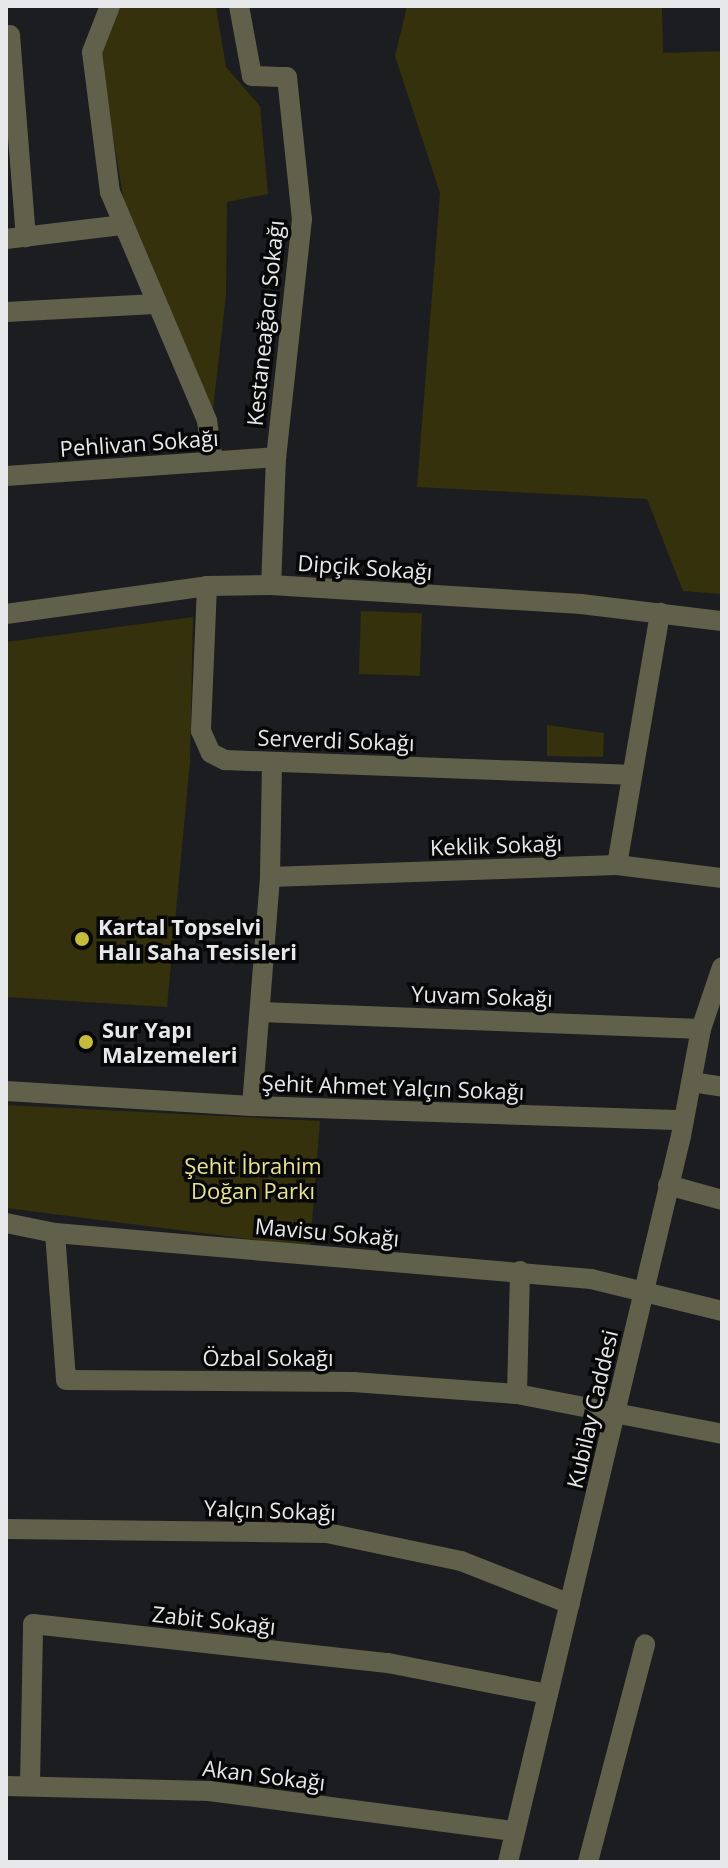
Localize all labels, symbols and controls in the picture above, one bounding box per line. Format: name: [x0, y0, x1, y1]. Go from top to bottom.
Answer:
street label: Kestaneağacı Sokağı: [241, 219, 289, 427]
street label: Pehlivan Sokağı: [59, 424, 219, 462]
street label: Dipçik Sokağı: [297, 549, 433, 585]
street label: Serverdi Sokağı: [257, 724, 415, 756]
street label: Keklik Sokağı: [429, 829, 563, 861]
place label: Kartal Topselvi Halı Saha Tesisleri: [98, 913, 297, 964]
marker: Kartal Topselvi Halı Saha Tesisleri: [73, 930, 91, 948]
street label: Yuvam Sokağı: [411, 980, 553, 1012]
place label: Sur Yapı Malzemeleri: [102, 1016, 237, 1068]
marker: Sur Yapı Malzemeleri: [77, 1033, 95, 1051]
street label: Şehit Ahmet Yalçın Sokağı: [261, 1069, 525, 1105]
park label: Şehit İbrahim Doğan Parkı: [184, 1152, 322, 1204]
street label: Mavisu Sokağı: [254, 1213, 400, 1251]
street label: Kubilay Caddesi: [561, 1327, 623, 1491]
street label: Özbal Sokağı: [203, 1345, 333, 1371]
street label: Yalçın Sokağı: [204, 1495, 336, 1525]
street label: Zabit Sokağı: [151, 1600, 277, 1640]
street label: Akan Sokağı: [201, 1754, 327, 1796]

